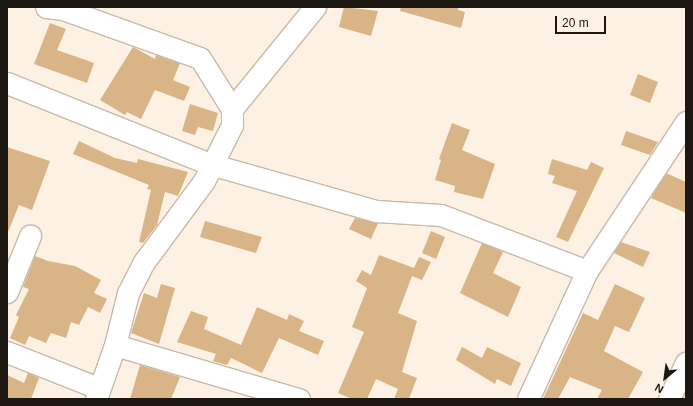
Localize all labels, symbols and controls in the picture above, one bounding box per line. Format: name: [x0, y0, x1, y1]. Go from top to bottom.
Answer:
scale bar: [557, 8, 608, 34]
text: 20 m: [562, 16, 589, 30]
north arrow: [645, 358, 685, 398]
text: N: [653, 381, 666, 396]

